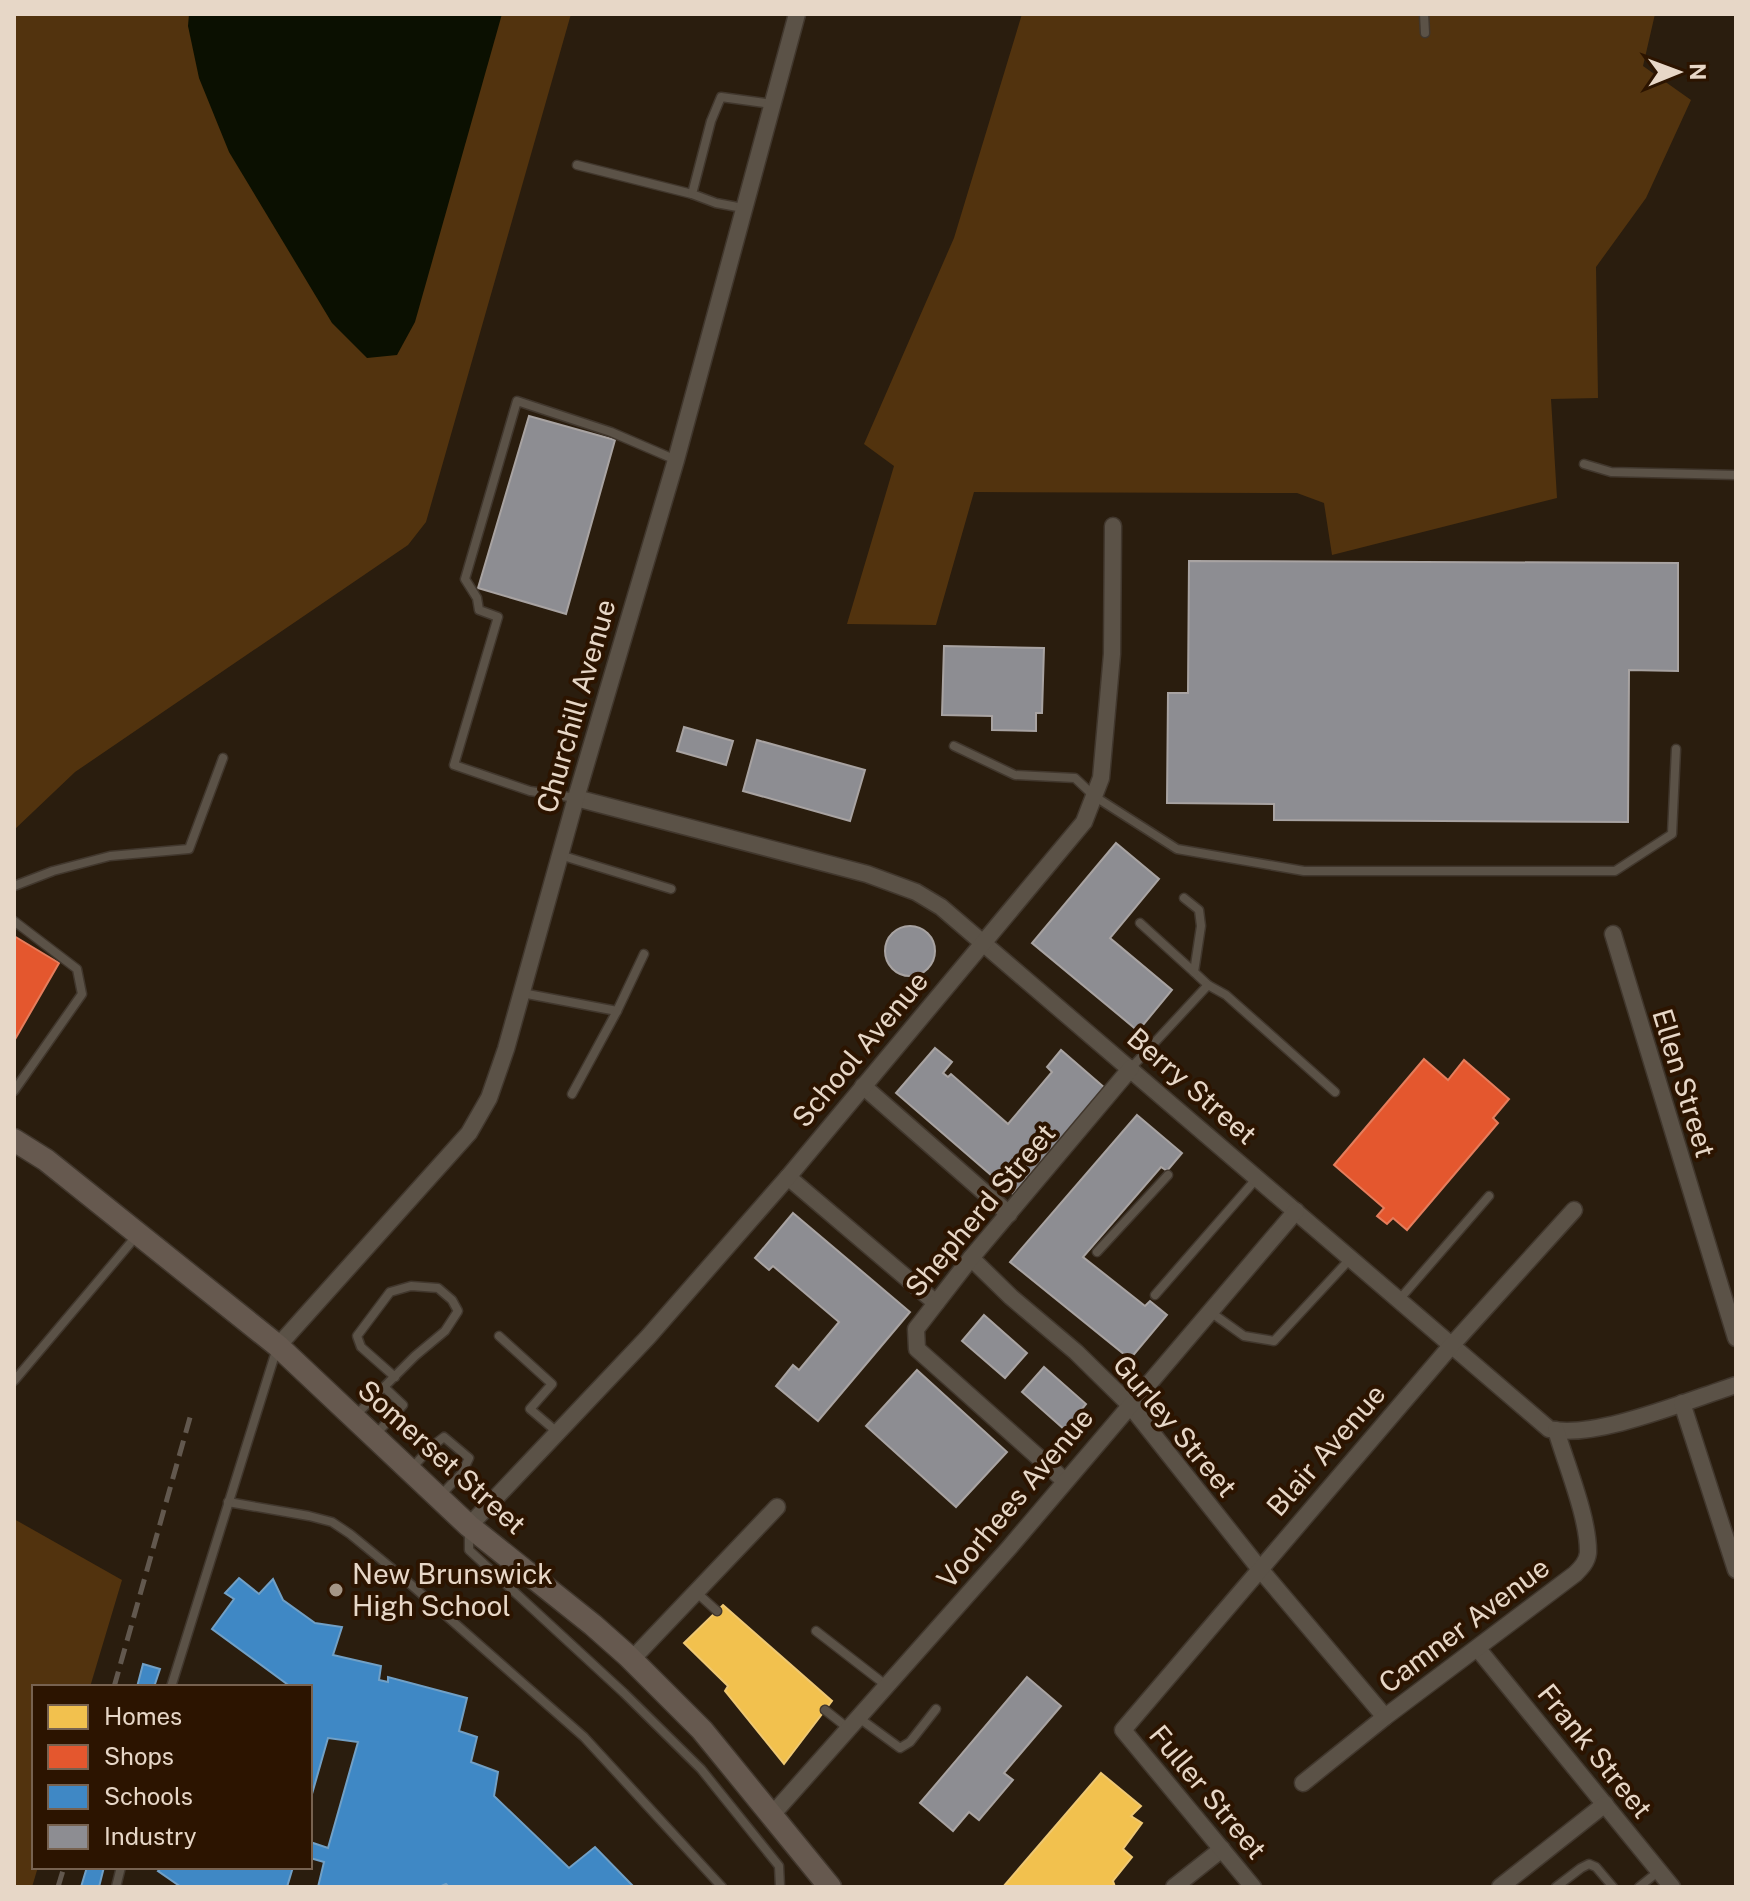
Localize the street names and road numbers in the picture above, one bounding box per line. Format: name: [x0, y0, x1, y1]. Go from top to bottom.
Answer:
street label: Churchill Avenue: [529, 595, 622, 816]
street label: School Avenue: [785, 964, 934, 1133]
street label: Ellen Street: [1646, 1005, 1723, 1161]
street label: Berry Street: [1121, 1021, 1264, 1151]
street label: Shepherd Street: [898, 1117, 1062, 1303]
street label: Gurley Street: [1107, 1348, 1244, 1503]
street label: Somerset Street: [352, 1373, 533, 1541]
street label: Blair Avenue: [1259, 1377, 1392, 1522]
street label: Voorhees Avenue: [930, 1401, 1100, 1594]
street label: Camner Avenue: [1372, 1550, 1555, 1699]
street label: Frank Street: [1531, 1677, 1660, 1824]
street label: Fuller Street: [1143, 1718, 1274, 1865]

